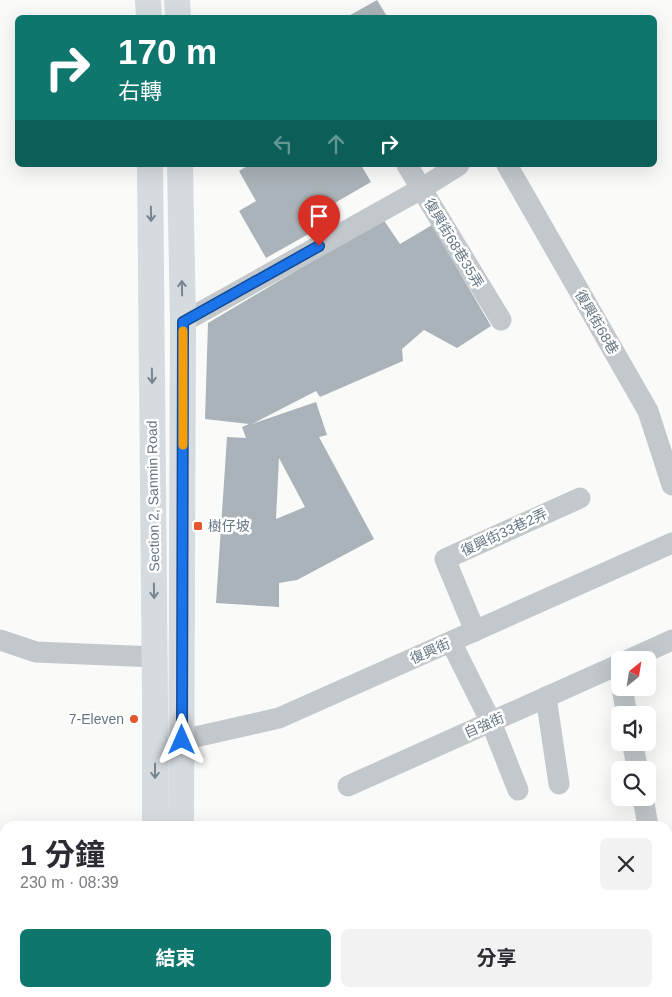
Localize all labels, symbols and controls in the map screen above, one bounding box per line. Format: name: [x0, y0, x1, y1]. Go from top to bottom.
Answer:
text: 170 m: [118, 32, 217, 71]
icon: right: [35, 35, 100, 100]
text: 右轉: [118, 79, 162, 104]
icon: left: [269, 130, 297, 158]
icon: ahead: [322, 130, 350, 158]
icon: right: [375, 130, 403, 158]
pin: [298, 195, 340, 246]
street label: 復興街68巷35弄: [421, 196, 487, 290]
icon: arrive: [305, 202, 333, 230]
one-way arrow: [146, 205, 155, 221]
one-way arrow: [177, 280, 187, 296]
street label: 復興街68巷: [572, 287, 622, 357]
one-way arrow: [147, 368, 157, 384]
street label: Section 2, Sanmin Road: [144, 420, 162, 572]
street label: 復興街33巷2弄: [458, 505, 550, 559]
place label: 樹仔坡: [208, 518, 250, 534]
marker: 樹仔坡: [192, 520, 204, 532]
one-way arrow: [149, 582, 159, 599]
street label: 復興街: [408, 635, 452, 667]
north arrow: [611, 651, 656, 696]
map controls: [611, 651, 656, 806]
button: sound: [611, 706, 656, 751]
street label: 自強街: [462, 709, 506, 741]
place label: 7-Eleven: [69, 711, 124, 727]
marker: 7-Eleven: [128, 713, 140, 725]
position arrow: [155, 713, 207, 765]
button: search: [611, 761, 656, 806]
one-way arrow: [150, 762, 160, 779]
text: 1 分鐘: [20, 838, 105, 871]
button: close: [600, 838, 652, 890]
text: 230 m · 08:39: [20, 874, 119, 891]
button: 結束: [20, 929, 331, 987]
button: 分享: [341, 929, 652, 987]

